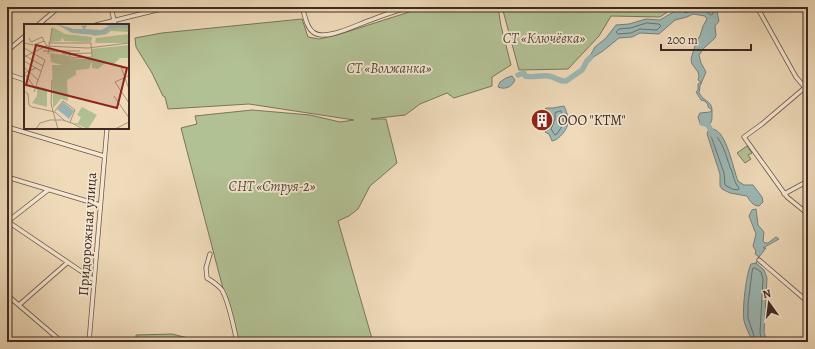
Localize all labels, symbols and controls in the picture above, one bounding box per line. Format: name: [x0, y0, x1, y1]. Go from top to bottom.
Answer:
inset map: [24, 24, 129, 129]
scale bar: [661, 26, 751, 52]
park label: СТ «Ключёвка»: [503, 29, 585, 48]
text: 200 m: [667, 32, 698, 48]
park label: СТ «Волжанка»: [346, 59, 432, 78]
building icon: ООО "КТМ": [529, 107, 555, 133]
place label: ООО "КТМ": [558, 111, 626, 130]
street label: Придорожная улица: [74, 171, 101, 297]
park label: СНТ «Струя-2»: [229, 177, 316, 196]
north arrow: [749, 283, 789, 323]
text: N: [761, 286, 772, 302]

